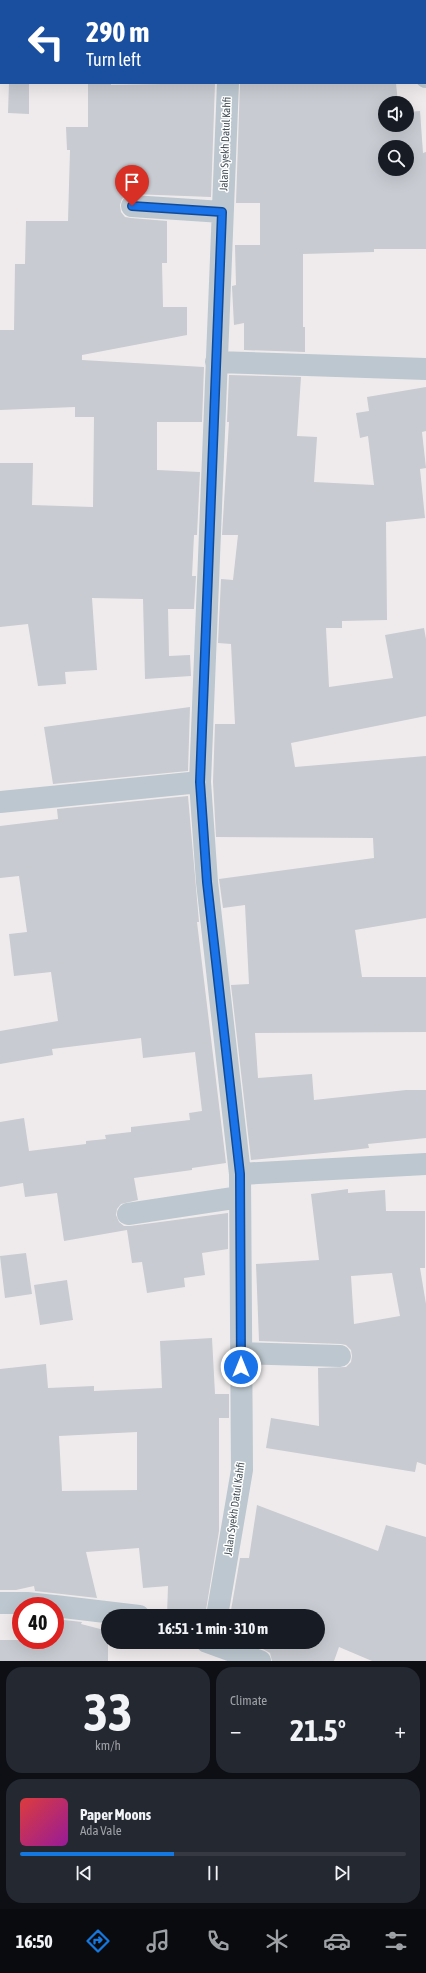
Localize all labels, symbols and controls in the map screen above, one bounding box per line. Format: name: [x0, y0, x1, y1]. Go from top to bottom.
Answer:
icon: left: [20, 16, 72, 68]
text: 290 m: [86, 16, 149, 48]
text: Turn left: [86, 49, 141, 70]
map controls: [378, 96, 414, 176]
button: sound: [378, 96, 414, 132]
street label: Jalan Syekh Datul Kahfi: [217, 97, 233, 191]
button: search: [378, 140, 414, 176]
pin: [115, 165, 149, 206]
icon: arrive: [121, 171, 143, 193]
position arrow: [220, 1346, 262, 1388]
street label: Jalan Syekh Datul Kahfi: [221, 1461, 247, 1557]
speed limit sign: 40: [12, 1597, 64, 1649]
text: 16:51 · 1 min · 310 m: [158, 1620, 268, 1637]
text: 33: [84, 1682, 132, 1742]
text: Climate: [230, 1693, 267, 1708]
text: 21.5°: [290, 1713, 346, 1747]
text: −: [230, 1717, 241, 1743]
text: +: [395, 1717, 406, 1743]
text: km/h: [95, 1738, 121, 1753]
text: Paper Moons: [80, 1806, 151, 1823]
text: Ada Vale: [80, 1823, 122, 1838]
icon: previous: [73, 1862, 95, 1884]
icon: pause: [202, 1862, 224, 1884]
icon: next: [331, 1862, 353, 1884]
icon: directions: [84, 1927, 112, 1955]
icon: music: [144, 1927, 172, 1955]
icon: phone: [204, 1927, 232, 1955]
icon: climate: [263, 1927, 291, 1955]
icon: car: [323, 1927, 351, 1955]
icon: filters: [382, 1927, 410, 1955]
text: 16:50: [16, 1931, 53, 1952]

